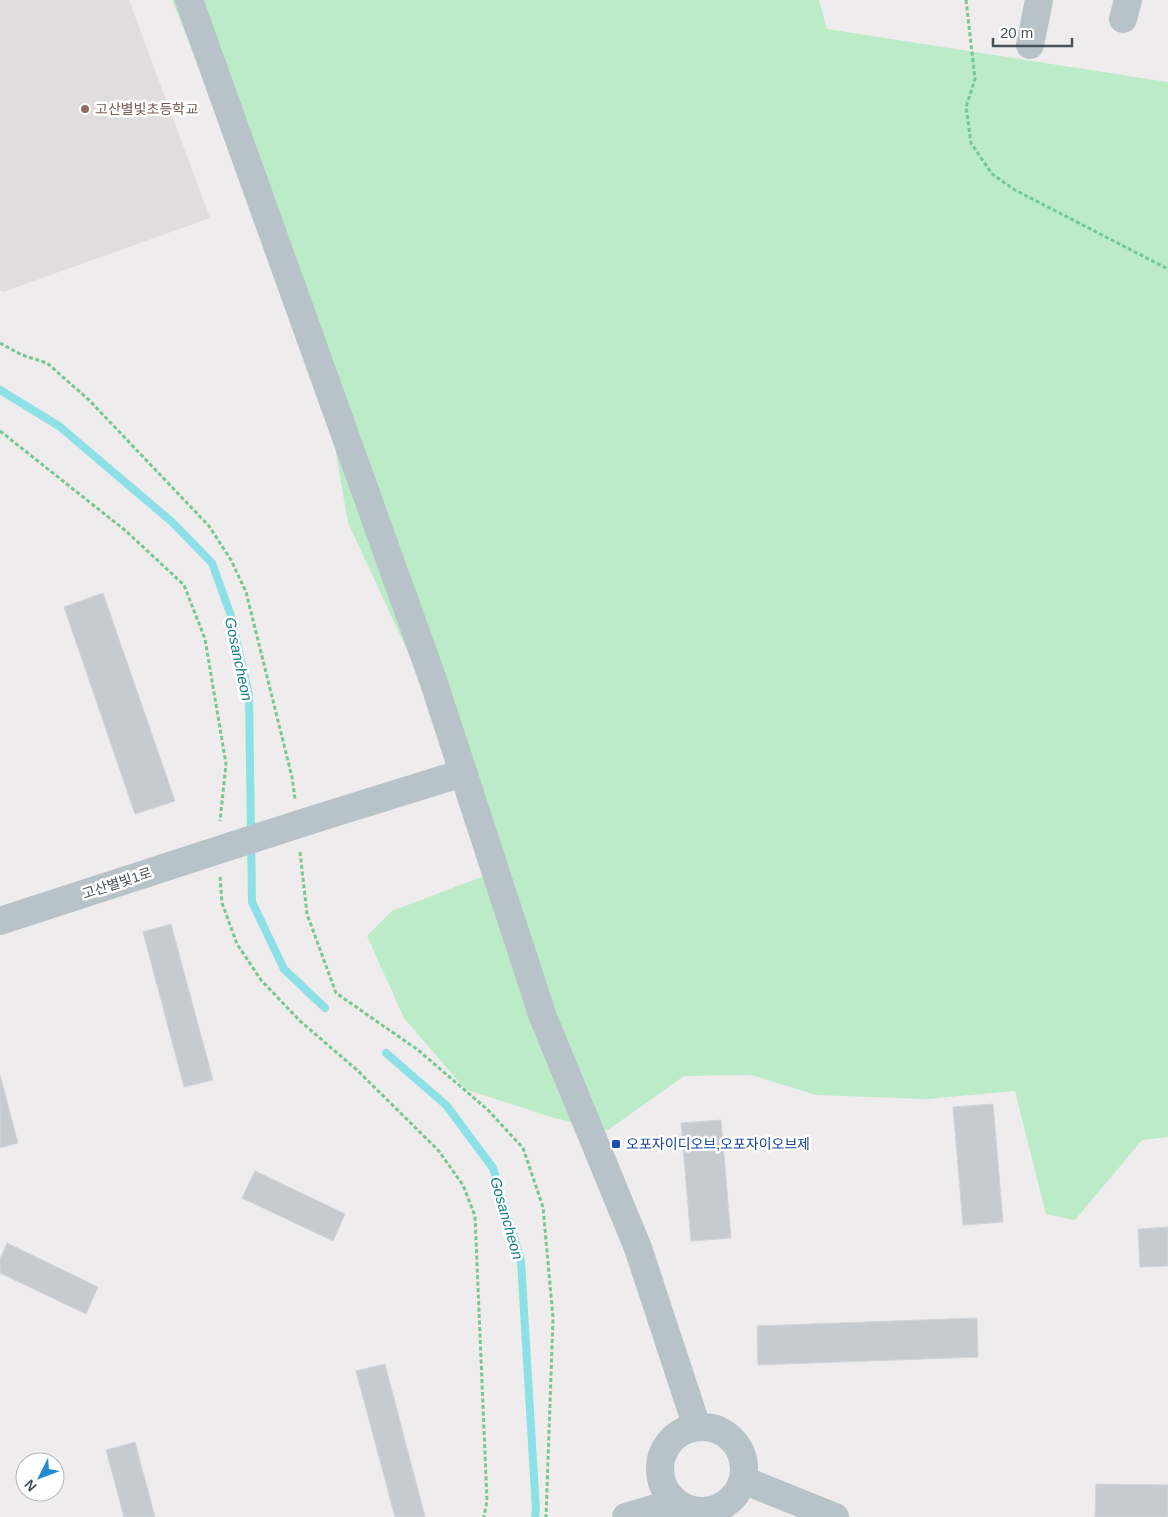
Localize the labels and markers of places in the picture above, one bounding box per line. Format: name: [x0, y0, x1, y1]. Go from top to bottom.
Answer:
place label: 고산별빛초등학교: [95, 101, 198, 117]
marker: 고산별빛초등학교: [79, 103, 91, 115]
place label: 오포자이디오브,오포자이오브제: [626, 1136, 810, 1152]
marker: 오포자이디오브,오포자이오브제: [610, 1138, 622, 1150]

